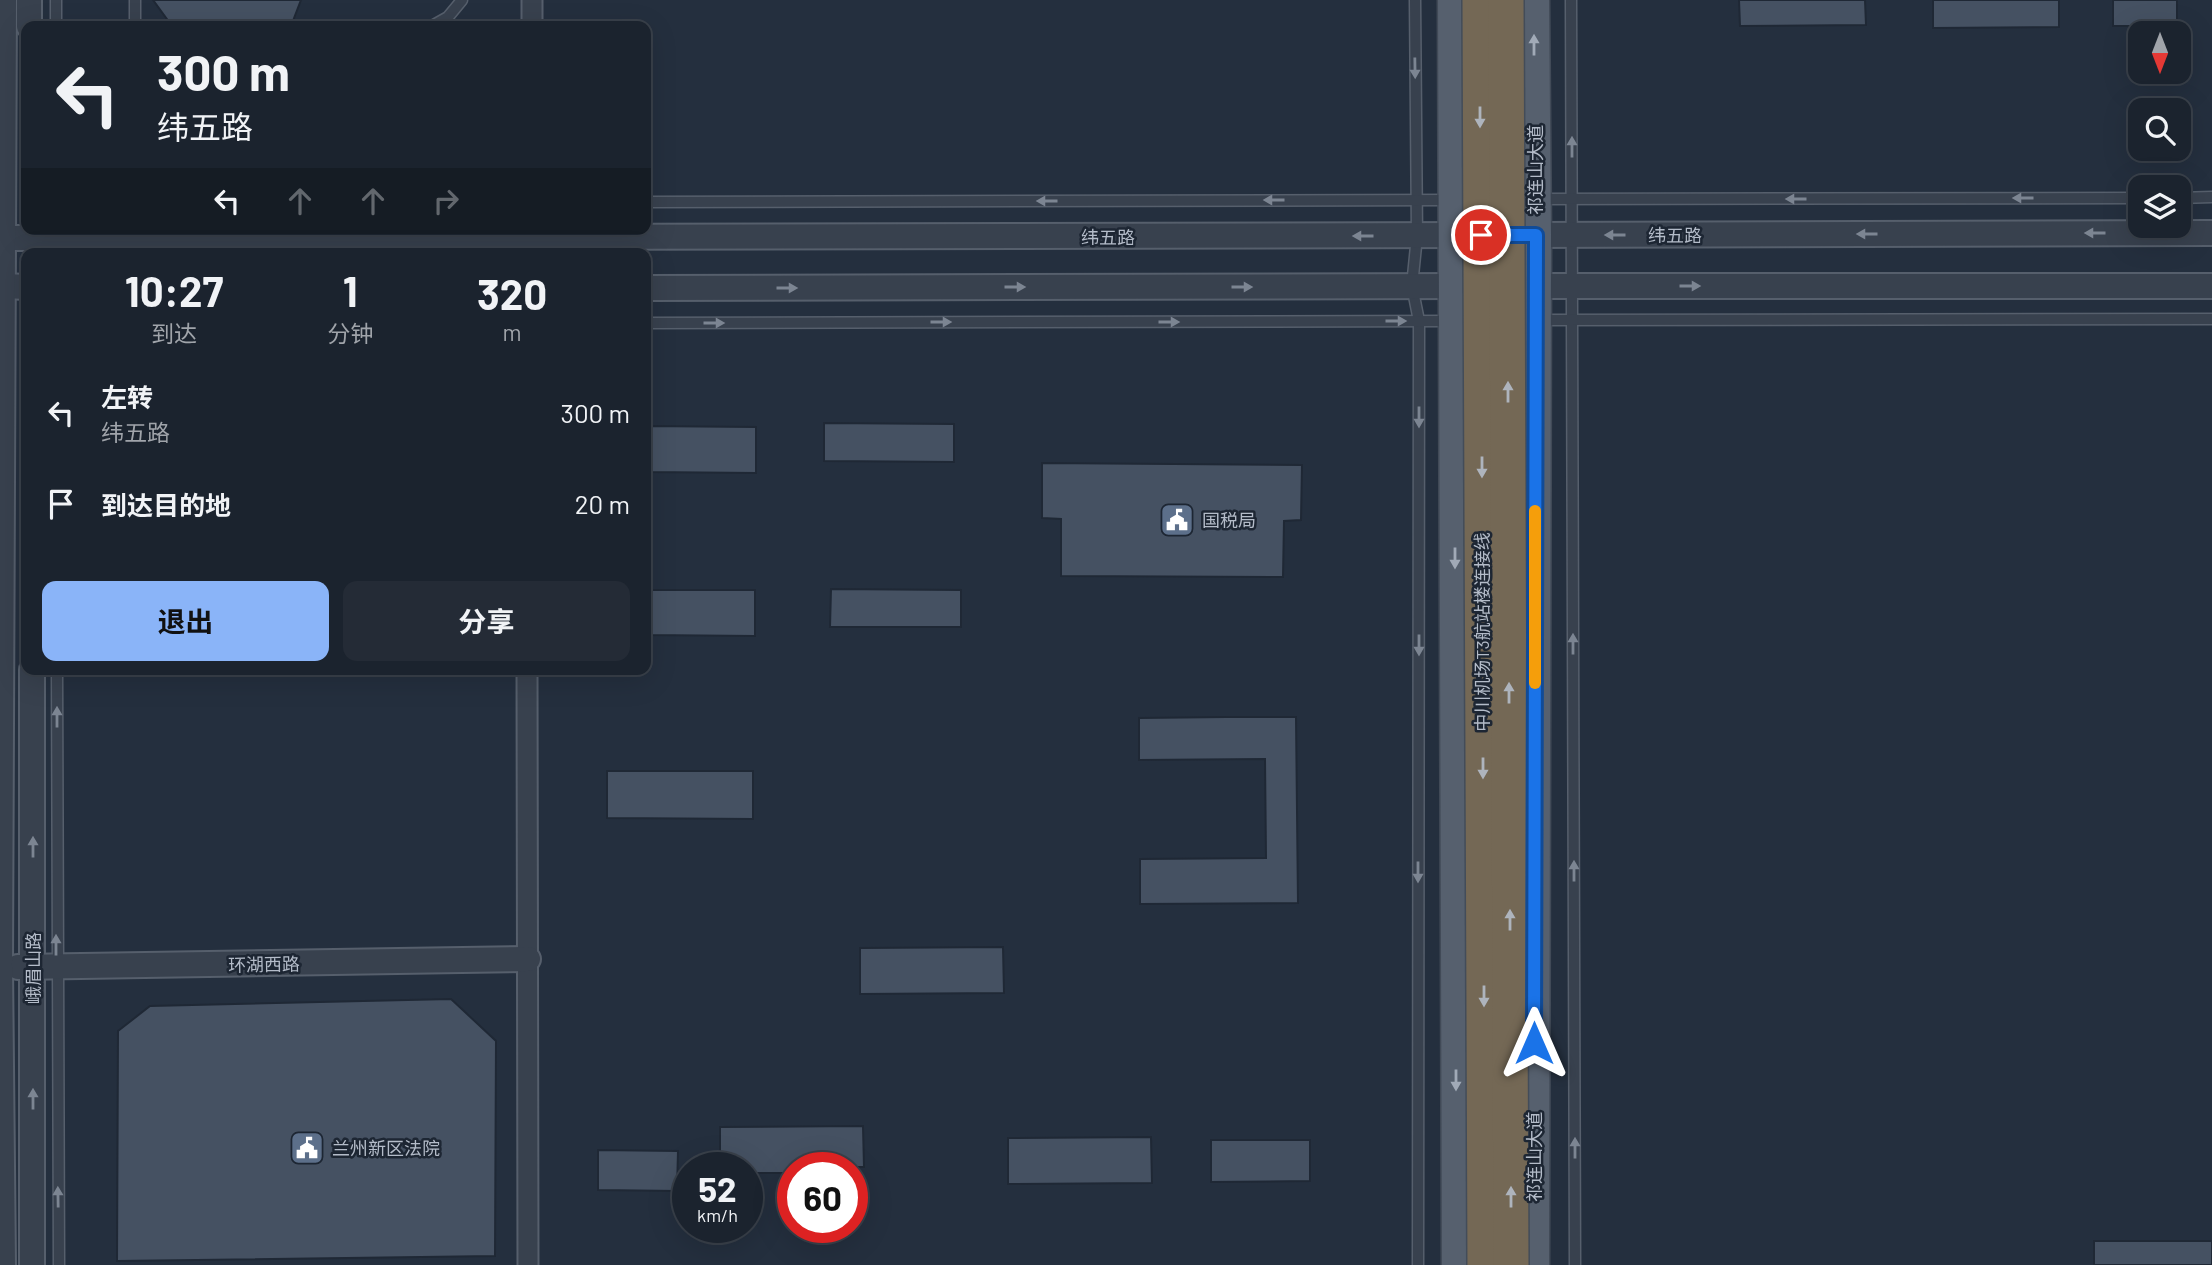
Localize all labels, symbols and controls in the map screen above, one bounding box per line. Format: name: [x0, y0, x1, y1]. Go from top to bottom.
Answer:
north arrow: [2128, 21, 2191, 84]
map controls: [2128, 21, 2191, 238]
one-way arrow: [1528, 34, 1540, 56]
text: 300 m: [157, 42, 290, 101]
icon: left: [42, 49, 133, 140]
one-way arrow: [1410, 57, 1421, 79]
button: search: [2128, 98, 2191, 161]
one-way arrow: [1474, 106, 1486, 128]
text: 纬五路: [157, 107, 253, 145]
street label: 祁连山大道: [1524, 125, 1546, 215]
one-way arrow: [1566, 136, 1578, 158]
button: layers: [2128, 175, 2191, 238]
icon: left: [208, 182, 246, 220]
icon: ahead: [281, 182, 319, 220]
icon: ahead: [354, 182, 392, 220]
icon: right: [427, 182, 465, 220]
one-way arrow: [2012, 192, 2034, 204]
one-way arrow: [1784, 193, 1806, 205]
one-way arrow: [1263, 194, 1285, 206]
one-way arrow: [1035, 195, 1057, 207]
pin: [1451, 205, 1511, 265]
icon: arrive: [1462, 216, 1500, 254]
street label: 纬五路: [1648, 224, 1702, 246]
street label: 纬五路: [1081, 226, 1135, 248]
one-way arrow: [1856, 228, 1878, 240]
one-way arrow: [2084, 228, 2106, 239]
one-way arrow: [1604, 229, 1626, 241]
one-way arrow: [1352, 230, 1374, 242]
text: 10:27: [125, 265, 223, 315]
text: 1: [343, 265, 358, 315]
text: 320: [477, 268, 547, 318]
one-way arrow: [1680, 280, 1702, 292]
one-way arrow: [1004, 281, 1026, 293]
one-way arrow: [1232, 281, 1254, 293]
one-way arrow: [777, 282, 799, 294]
one-way arrow: [1386, 315, 1408, 327]
one-way arrow: [931, 316, 953, 328]
one-way arrow: [1158, 316, 1180, 328]
one-way arrow: [703, 317, 725, 329]
text: m: [503, 318, 522, 346]
text: 到达: [151, 319, 197, 347]
text: 分钟: [327, 319, 373, 347]
text: 左转: [101, 381, 153, 412]
one-way arrow: [1502, 381, 1514, 403]
icon: left: [42, 394, 80, 432]
text: 300 m: [561, 397, 630, 428]
one-way arrow: [1413, 407, 1425, 429]
text: 纬五路: [101, 418, 170, 446]
one-way arrow: [1476, 456, 1488, 478]
icon: arrive: [42, 485, 80, 523]
text: 20 m: [575, 488, 630, 519]
text: 到达目的地: [101, 489, 231, 520]
public building icon: 国税局: [1158, 501, 1196, 539]
place label: 国税局: [1202, 509, 1256, 531]
street label: 中川机场T3航站楼连接线: [1471, 532, 1493, 732]
one-way arrow: [1449, 547, 1461, 569]
button: 退出: [42, 581, 329, 661]
button: 分享: [343, 581, 630, 661]
one-way arrow: [1567, 633, 1579, 655]
one-way arrow: [1413, 634, 1425, 656]
one-way arrow: [1503, 682, 1515, 704]
one-way arrow: [51, 706, 63, 728]
one-way arrow: [1477, 757, 1489, 779]
one-way arrow: [27, 836, 39, 858]
one-way arrow: [1568, 860, 1580, 882]
one-way arrow: [1412, 862, 1424, 884]
one-way arrow: [1504, 909, 1516, 931]
street label: 峨眉山路: [22, 932, 44, 1004]
one-way arrow: [50, 934, 62, 956]
street label: 环湖西路: [228, 952, 300, 976]
one-way arrow: [1478, 985, 1490, 1007]
position arrow: [1497, 1006, 1571, 1080]
one-way arrow: [1450, 1069, 1462, 1091]
one-way arrow: [27, 1088, 39, 1110]
street label: 祁连山大道: [1523, 1112, 1545, 1202]
public building icon: 兰州新区法院: [288, 1129, 326, 1167]
place label: 兰州新区法院: [332, 1137, 440, 1159]
one-way arrow: [1569, 1137, 1581, 1159]
speed limit sign: 60: [777, 1152, 868, 1243]
text: 52: [698, 1167, 737, 1209]
one-way arrow: [52, 1186, 64, 1208]
one-way arrow: [1505, 1186, 1517, 1208]
text: km/h: [697, 1204, 738, 1226]

